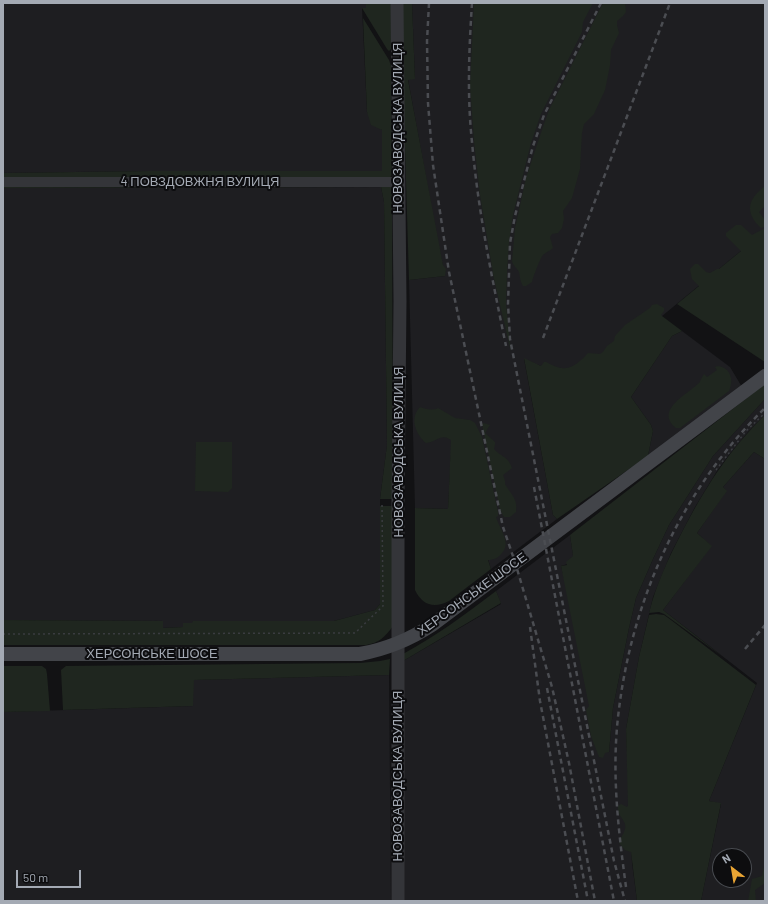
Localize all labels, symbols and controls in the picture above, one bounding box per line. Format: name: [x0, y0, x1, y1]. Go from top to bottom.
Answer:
street label: НОВОЗАВОДСЬКА ВУЛИЦЯ: [390, 43, 406, 213]
street label: 4 ПОВЗДОВЖНЯ ВУЛИЦЯ: [121, 174, 279, 190]
street label: НОВОЗАВОДСЬКА ВУЛИЦЯ: [391, 367, 407, 537]
street label: ХЕРСОНСЬКЕ ШОСЕ: [414, 549, 530, 639]
street label: ХЕРСОНСЬКЕ ШОСЕ: [86, 646, 218, 662]
street label: НОВОЗАВОДСЬКА ВУЛИЦЯ: [390, 691, 406, 861]
north arrow: [712, 848, 752, 888]
text: N: [720, 851, 733, 866]
scale bar: [18, 862, 83, 888]
text: 50 m: [23, 870, 48, 884]

